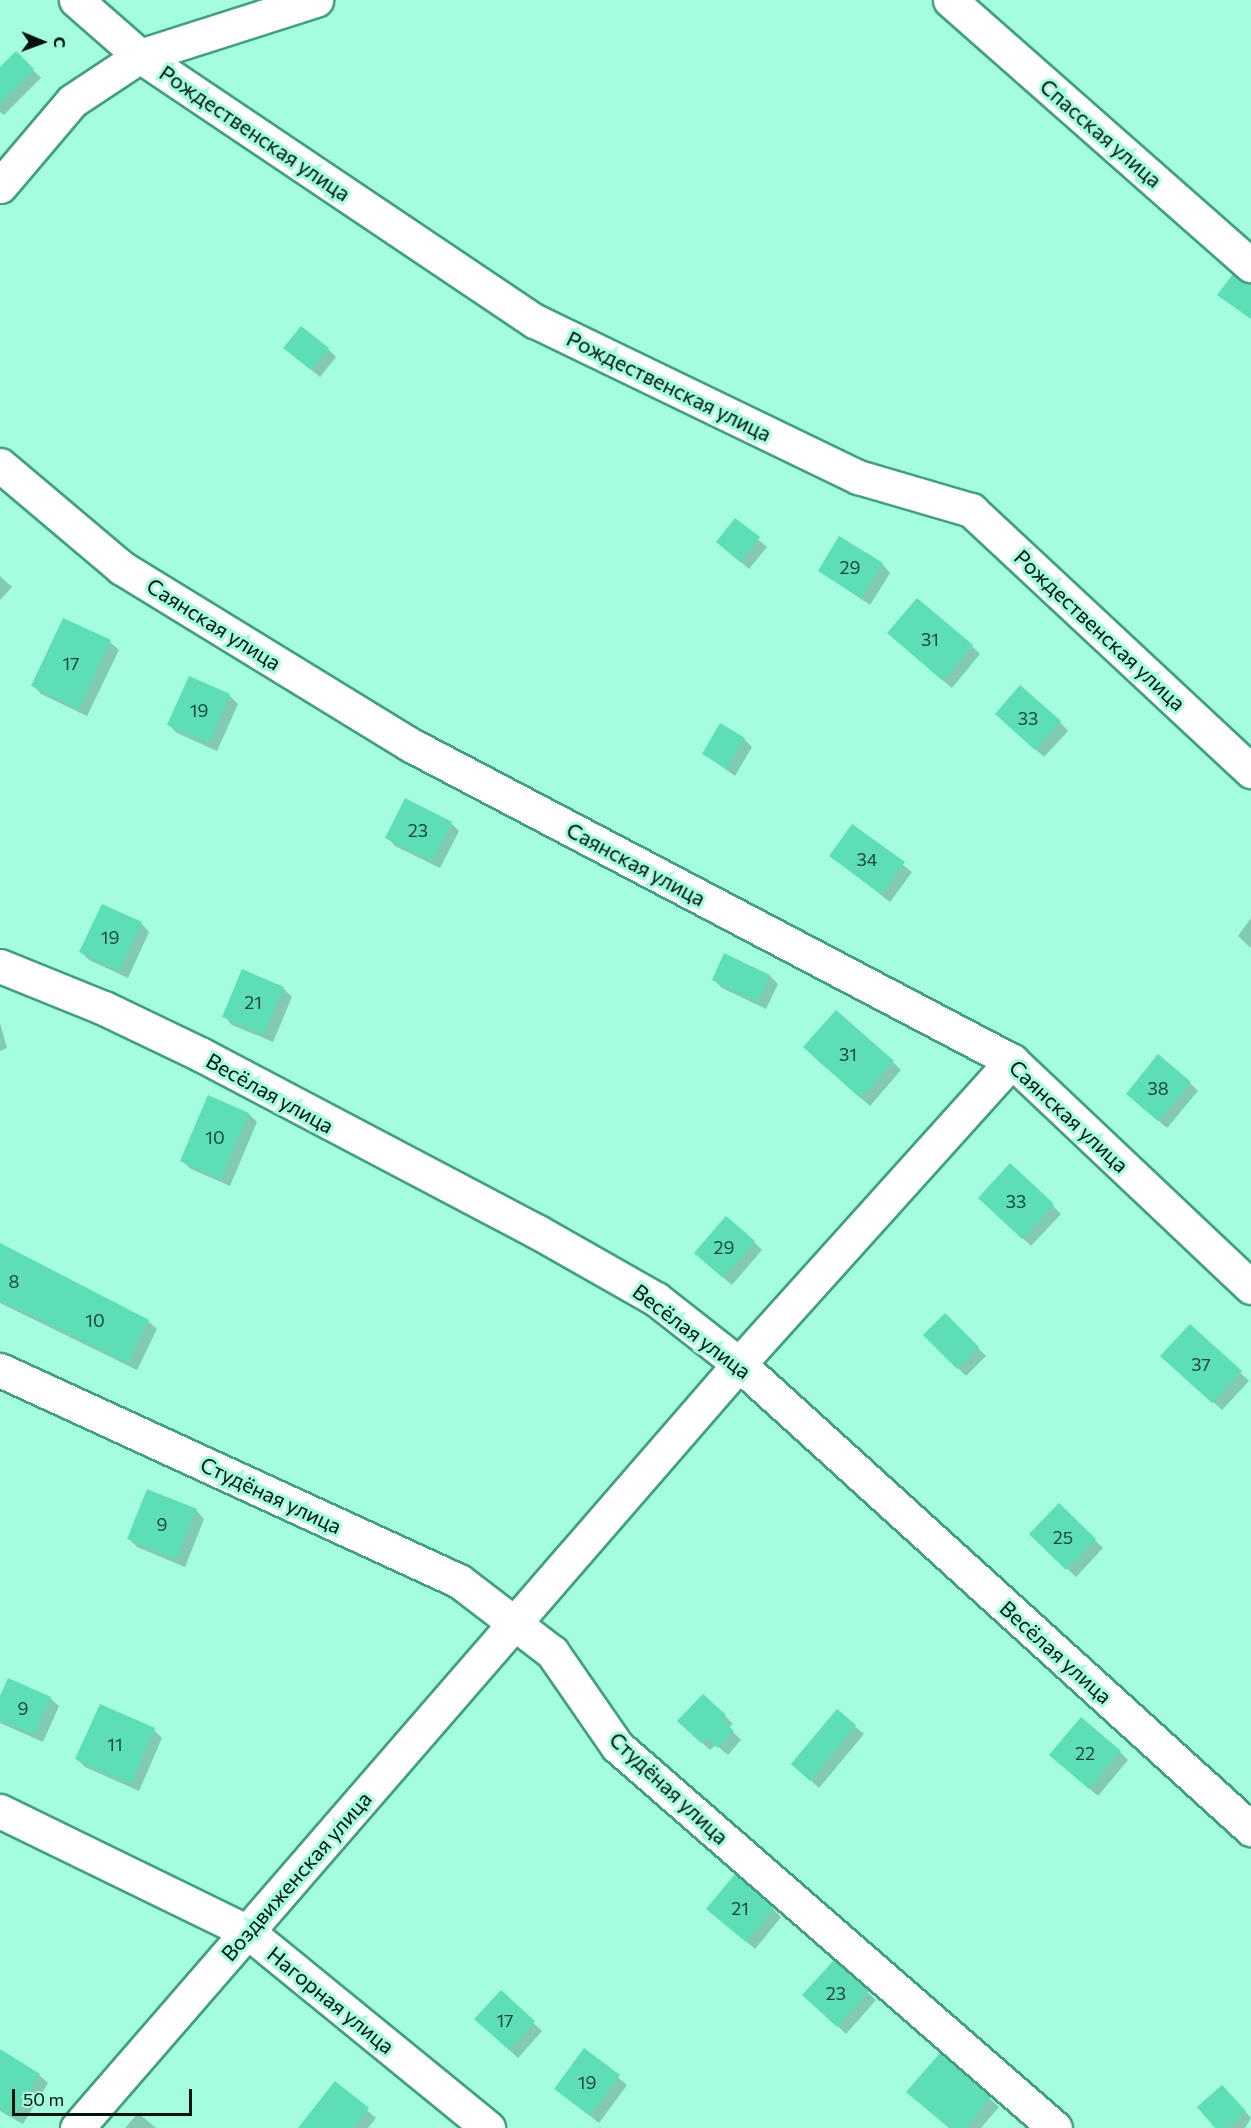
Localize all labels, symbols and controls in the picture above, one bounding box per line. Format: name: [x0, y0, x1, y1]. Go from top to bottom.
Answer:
north arrow: [12, 12, 72, 72]
text: С: [51, 37, 70, 48]
street label: Рождественская улица: [155, 60, 355, 206]
street label: Спасская улица: [1035, 73, 1167, 193]
street label: Рождественская улица: [563, 326, 775, 446]
street label: Рождественская улица: [1009, 544, 1191, 716]
house number: 29: [840, 556, 860, 578]
street label: Саянская улица: [142, 573, 286, 675]
house number: 31: [921, 628, 939, 650]
house number: 17: [62, 652, 80, 674]
house number: 19: [190, 699, 208, 721]
house number: 33: [1018, 707, 1038, 729]
street label: Саянская улица: [562, 817, 710, 911]
house number: 23: [408, 819, 428, 841]
house number: 34: [856, 848, 878, 870]
house number: 19: [101, 926, 119, 948]
house number: 21: [244, 991, 262, 1013]
house number: 31: [839, 1043, 857, 1065]
street label: Весёлая улица: [202, 1048, 338, 1138]
street label: Саянская улица: [1004, 1055, 1134, 1177]
house number: 38: [1147, 1077, 1169, 1099]
house number: 10: [205, 1126, 225, 1148]
house number: 33: [1006, 1190, 1026, 1212]
house number: 29: [714, 1236, 734, 1258]
house number: 8: [9, 1270, 19, 1292]
street label: Весёлая улица: [628, 1278, 756, 1384]
house number: 10: [85, 1309, 105, 1331]
house number: 37: [1191, 1353, 1211, 1375]
street label: Студёная улица: [196, 1451, 346, 1539]
house number: 9: [157, 1513, 167, 1535]
house number: 25: [1053, 1526, 1073, 1548]
street label: Весёлая улица: [995, 1595, 1117, 1709]
house number: 9: [18, 1697, 28, 1719]
street label: Студёная улица: [605, 1727, 733, 1849]
house number: 11: [107, 1733, 123, 1755]
house number: 22: [1075, 1742, 1095, 1764]
street label: Воздвиженская улица: [216, 1786, 376, 1966]
house number: 21: [731, 1897, 749, 1919]
street label: Нагорная улица: [263, 1941, 399, 2059]
house number: 23: [826, 1982, 846, 2004]
house number: 17: [496, 2009, 514, 2031]
house number: 19: [578, 2071, 596, 2093]
scale bar: [15, 2077, 195, 2115]
text: 50 m: [23, 2088, 64, 2110]

